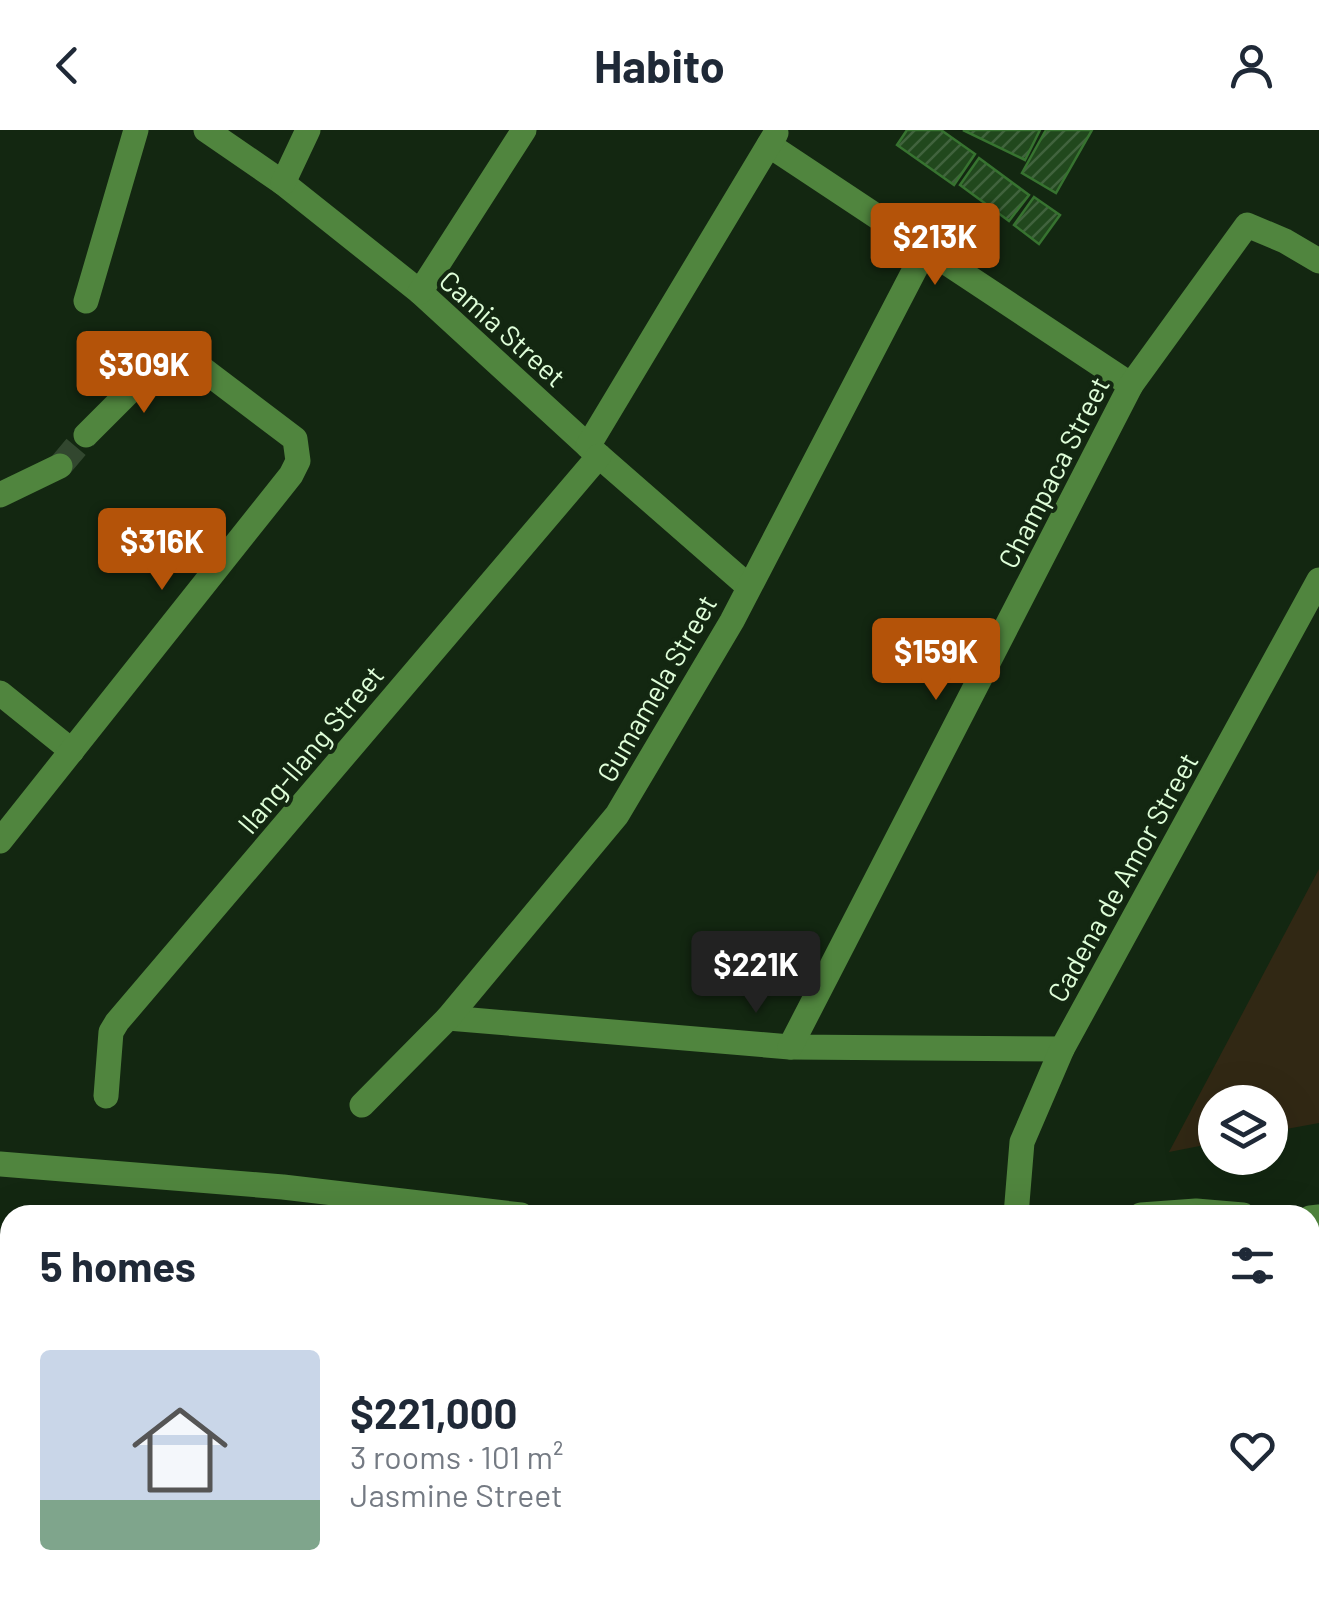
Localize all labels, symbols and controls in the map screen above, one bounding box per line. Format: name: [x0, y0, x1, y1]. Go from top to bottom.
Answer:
icon: back: [40, 38, 95, 93]
text: Habito: [594, 38, 725, 92]
icon: person: [1224, 38, 1279, 93]
pin: $213K: [865, 203, 1005, 288]
text: $213K: [893, 216, 977, 254]
street label: Camia Street: [433, 263, 573, 393]
pin: $309K: [74, 331, 214, 416]
text: $309K: [99, 344, 189, 382]
street label: Champaca Street: [990, 371, 1116, 573]
pin: $316K: [92, 508, 232, 593]
text: $316K: [120, 521, 204, 559]
street label: Gumamela Street: [589, 588, 723, 788]
pin: $159K: [866, 618, 1006, 703]
text: $159K: [894, 631, 978, 669]
street label: Ilang-Ilang Street: [230, 658, 390, 840]
street label: Cadena de Amor Street: [1039, 746, 1205, 1008]
pin: $221K: [686, 931, 826, 1016]
text: $221K: [713, 944, 799, 982]
map controls: [1198, 1085, 1288, 1175]
button: layers: [1198, 1085, 1288, 1175]
icon: filters: [1225, 1238, 1280, 1293]
text: 5 homes: [40, 1240, 196, 1290]
text: $221,000: [350, 1387, 518, 1437]
icon: home: [120, 1390, 240, 1510]
icon: heart: [1225, 1423, 1280, 1478]
text: 3 rooms · 101 m²: [350, 1437, 564, 1475]
text: Jasmine Street: [350, 1475, 563, 1513]

